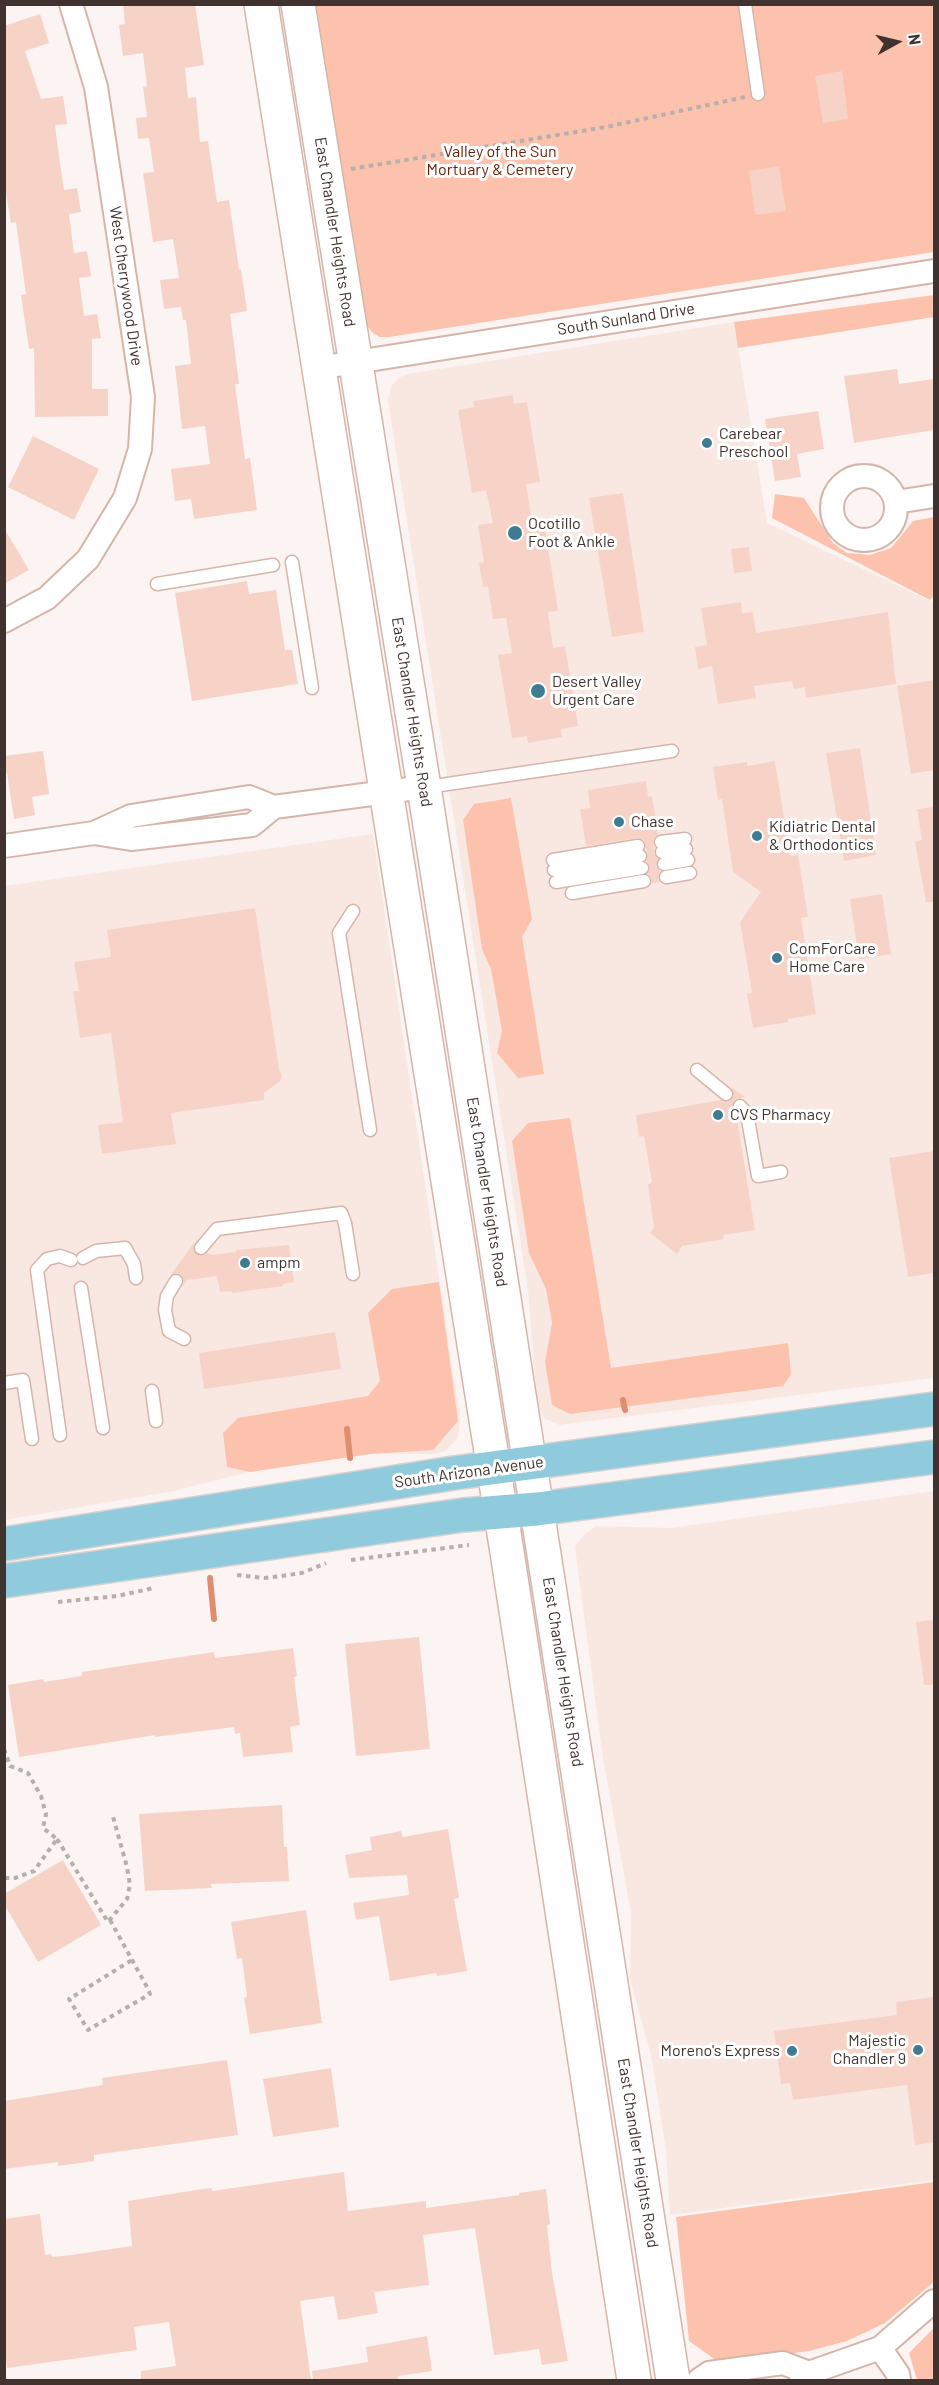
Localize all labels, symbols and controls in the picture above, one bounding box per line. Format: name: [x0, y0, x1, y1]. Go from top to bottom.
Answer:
north arrow: [867, 12, 927, 72]
text: N: [905, 33, 925, 46]
street label: East Chandler Heights Road: [311, 136, 359, 328]
park label: Valley of the Sun Mortuary & Cemetery: [427, 142, 573, 180]
street label: West Cherrywood Drive: [105, 205, 147, 367]
street label: South Sunland Drive: [556, 299, 696, 339]
place label: Carebear Preschool: [719, 424, 788, 462]
marker: Carebear Preschool: [700, 436, 714, 450]
place label: Ocotillo Foot & Ankle: [528, 514, 615, 552]
marker: Ocotillo Foot & Ankle: [506, 524, 524, 542]
street label: East Chandler Heights Road: [388, 616, 436, 808]
place label: Desert Valley Urgent Care: [552, 672, 641, 710]
marker: Desert Valley Urgent Care: [529, 682, 547, 700]
place label: Chase: [631, 812, 674, 832]
marker: Chase: [612, 815, 626, 829]
place label: Kidiatric Dental & Orthodontics: [769, 817, 876, 855]
marker: Kidiatric Dental & Orthodontics: [750, 829, 764, 843]
place label: ComForCare Home Care: [789, 939, 876, 977]
marker: ComForCare Home Care: [770, 951, 784, 965]
street label: East Chandler Heights Road: [463, 1096, 511, 1288]
place label: CVS Pharmacy: [730, 1105, 831, 1125]
marker: CVS Pharmacy: [711, 1108, 725, 1122]
place label: ampm: [257, 1253, 300, 1273]
marker: ampm: [238, 1256, 252, 1270]
street label: South Arizona Avenue: [393, 1452, 545, 1492]
street label: East Chandler Heights Road: [539, 1576, 587, 1768]
place label: Majestic Chandler 9: [833, 2031, 906, 2069]
place label: Moreno's Express: [661, 2041, 780, 2061]
marker: Majestic Chandler 9: [911, 2043, 925, 2057]
marker: Moreno's Express: [785, 2044, 799, 2058]
street label: East Chandler Heights Road: [614, 2057, 662, 2249]

